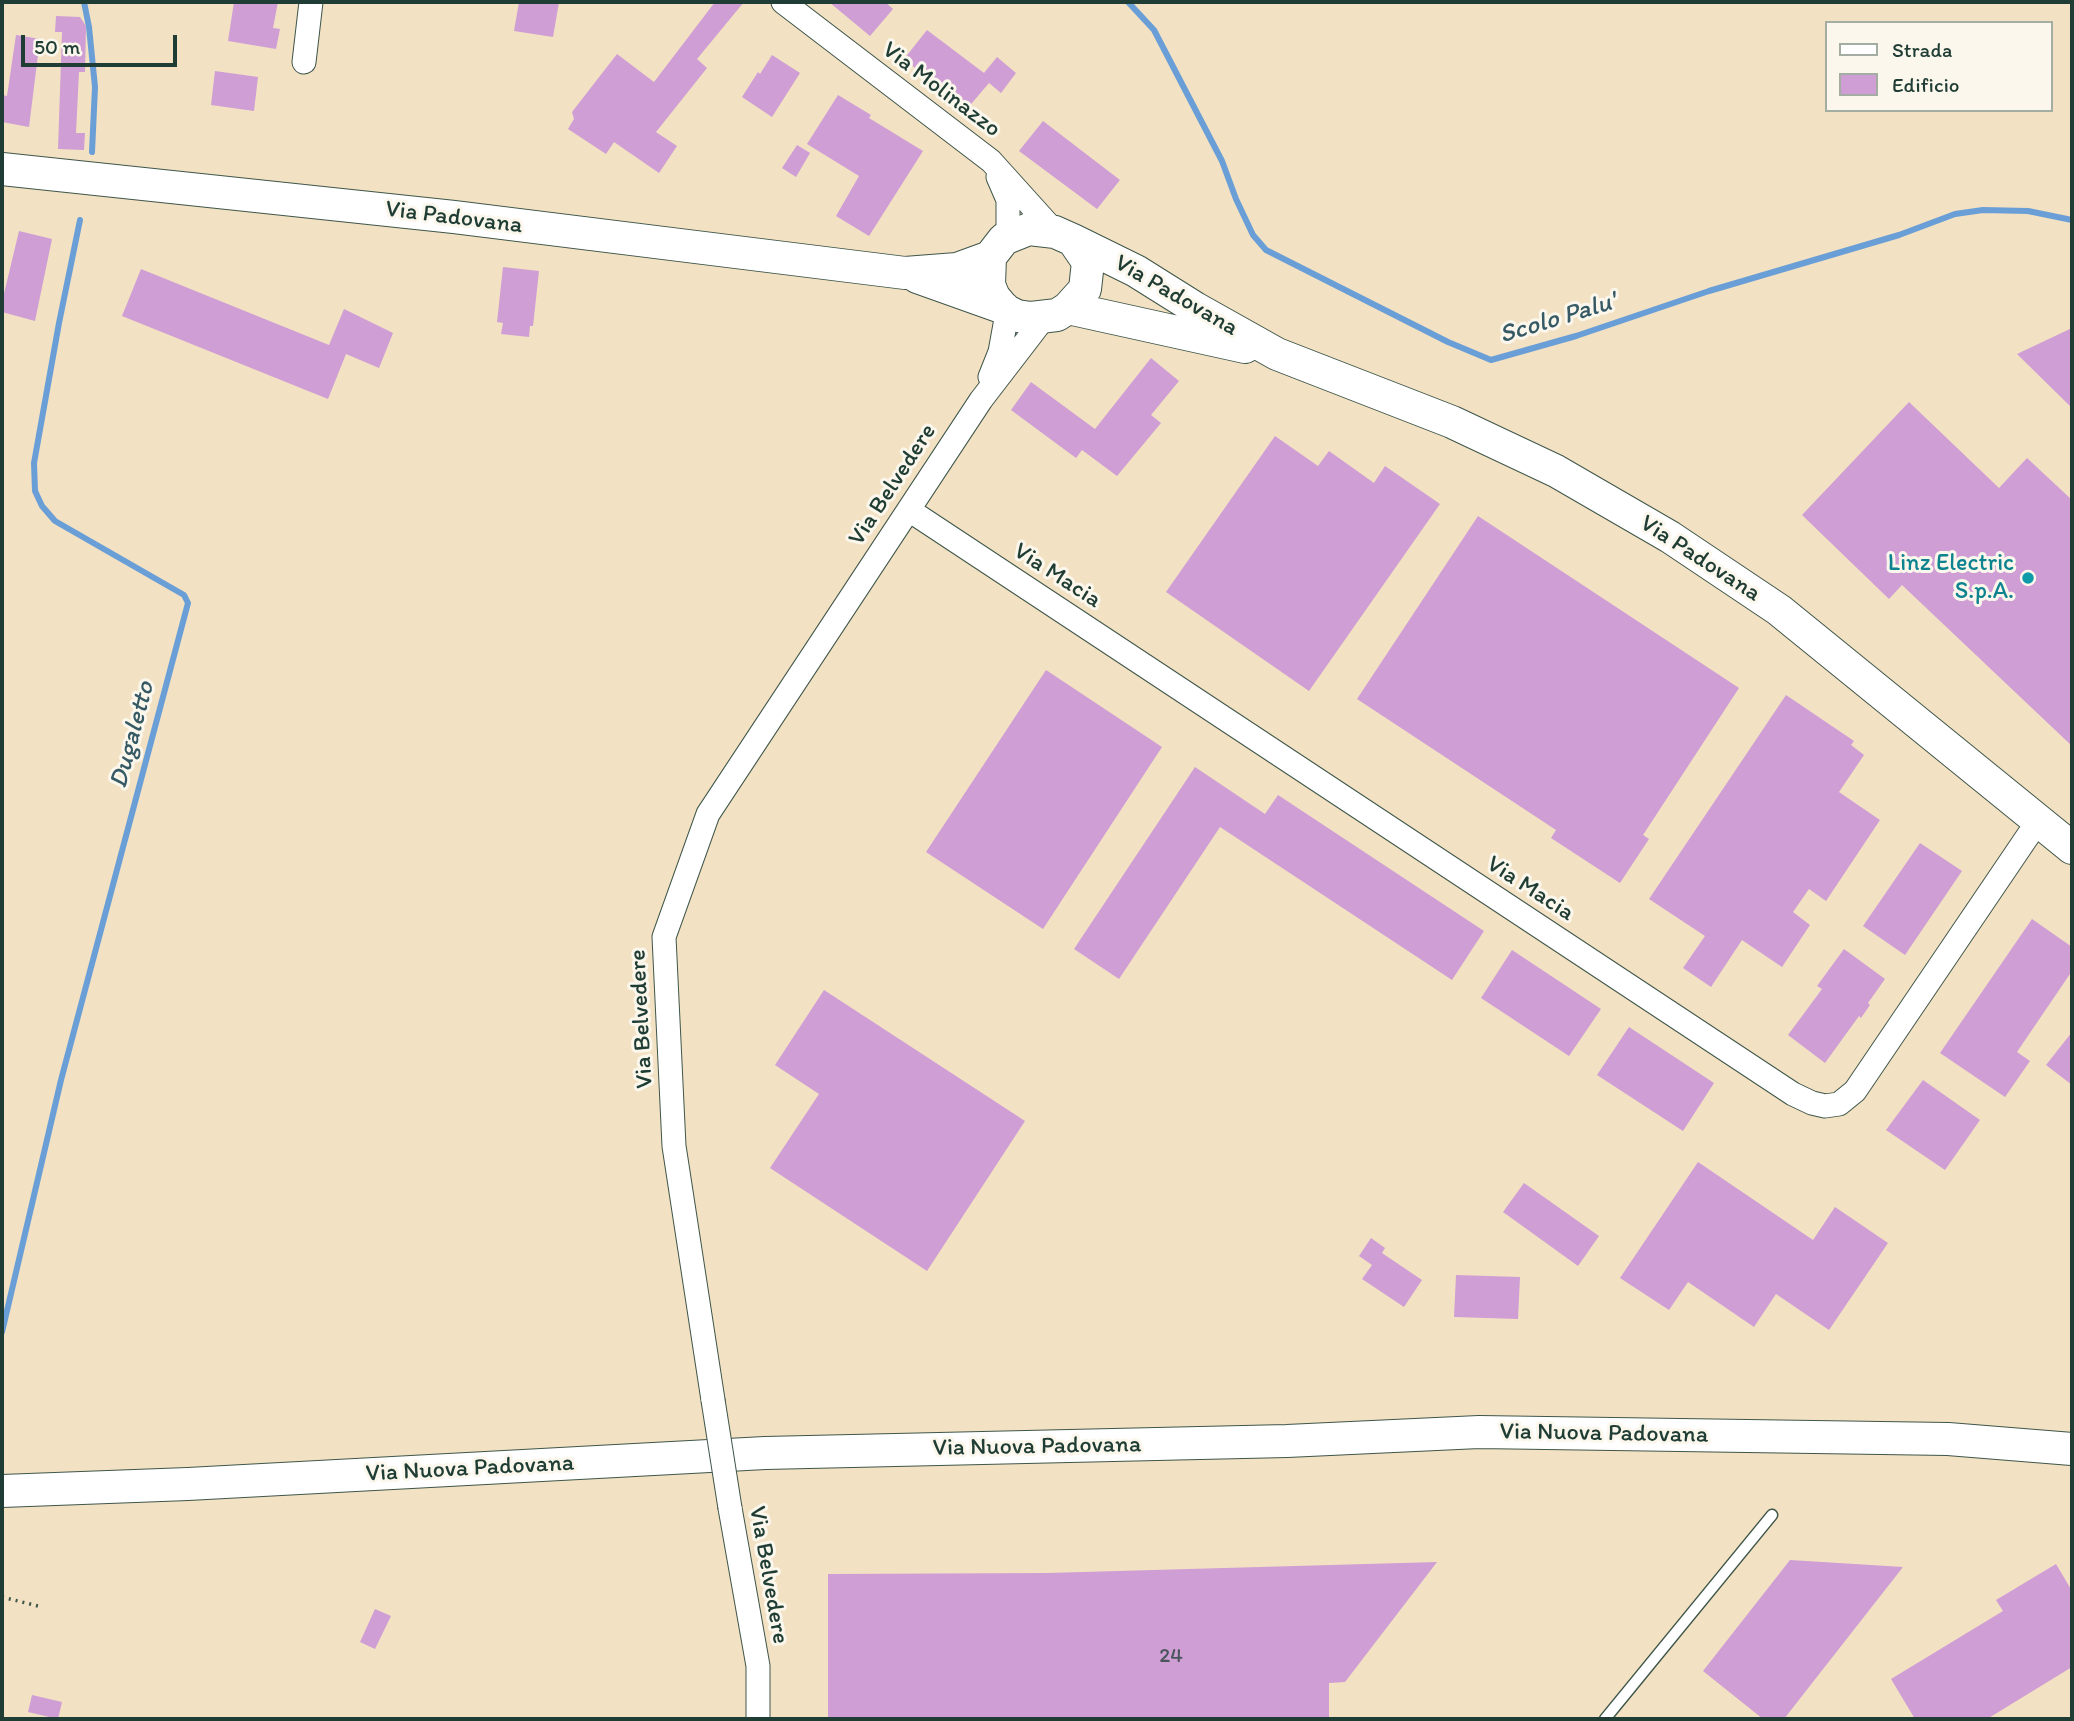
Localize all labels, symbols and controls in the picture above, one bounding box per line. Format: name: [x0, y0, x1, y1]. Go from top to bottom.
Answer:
scale bar: [24, 21, 180, 65]
legend: [1826, 21, 2053, 112]
text: 50 m: [34, 34, 80, 59]
street label: Via Molinazzo: [876, 36, 1006, 144]
text: Strada: [1892, 37, 1952, 62]
text: Edificio: [1892, 72, 1960, 97]
street label: Via Padovana: [384, 195, 524, 241]
street label: Via Padovana: [1109, 249, 1243, 343]
water label: Scolo Palu': [1496, 286, 1620, 352]
street label: Via Belvedere: [843, 419, 943, 551]
street label: Via Padovana: [1634, 509, 1766, 609]
street label: Via Macia: [1008, 537, 1106, 615]
place label: Linz Electric S.p.A.: [1888, 550, 2014, 606]
marker: Linz Electric S.p.A.: [2020, 570, 2036, 586]
water label: Dugaletto: [104, 678, 162, 792]
street label: Via Macia: [1481, 850, 1579, 928]
street label: Via Belvedere: [624, 949, 660, 1089]
street label: Via Nuova Padovana: [1499, 1418, 1709, 1450]
street label: Via Nuova Padovana: [932, 1431, 1142, 1463]
street label: Via Nuova Padovana: [365, 1449, 575, 1489]
street label: Via Belvedere: [742, 1504, 794, 1646]
house number: 24: [1159, 1644, 1183, 1670]

